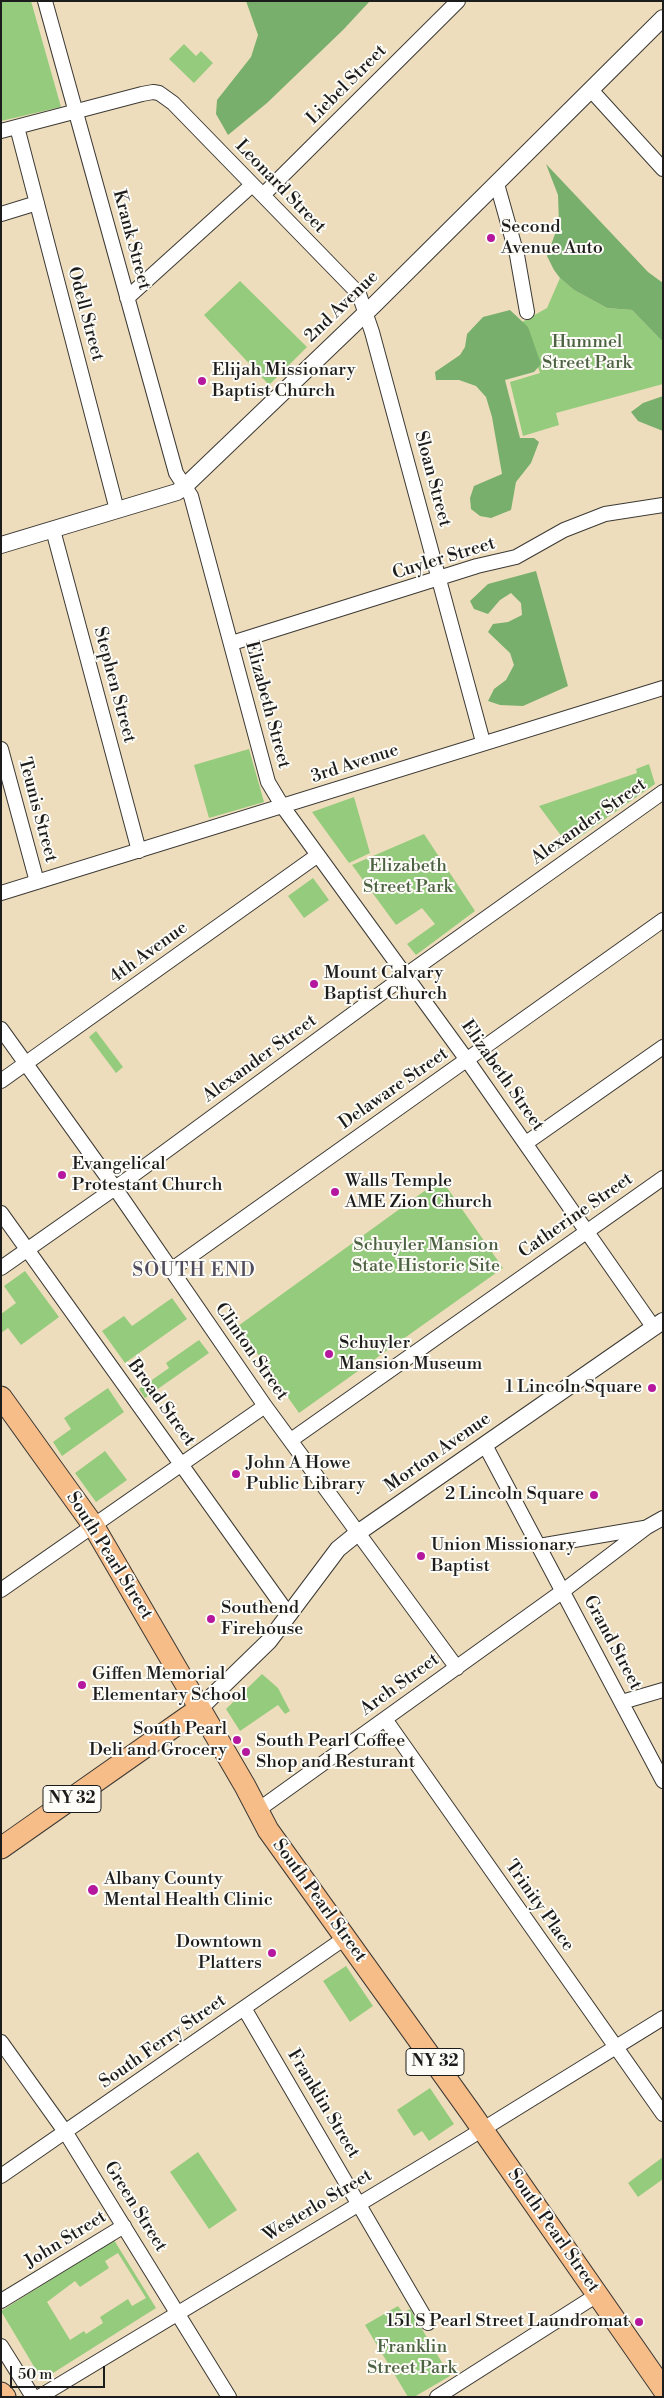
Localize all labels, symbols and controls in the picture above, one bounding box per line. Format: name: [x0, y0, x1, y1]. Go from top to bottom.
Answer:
street label: Liebel Street: [303, 41, 391, 129]
street label: Leonard Street: [230, 136, 330, 238]
street label: Krank Street: [107, 188, 155, 292]
place label: Second Avenue Auto: [501, 217, 603, 260]
marker: Second Avenue Auto: [485, 232, 497, 244]
street label: Odell Street: [62, 265, 108, 363]
street label: 2nd Avenue: [301, 266, 383, 348]
park label: Hummel Street Park: [542, 332, 632, 374]
place label: Elijah Missionary Baptist Church: [212, 360, 356, 402]
marker: Elijah Missionary Baptist Church: [196, 375, 208, 387]
street label: Sloan Street: [409, 429, 455, 529]
street label: Cuyler Street: [390, 533, 498, 585]
street label: Stephen Street: [88, 625, 140, 745]
street label: Elizabeth Street: [240, 639, 294, 771]
street label: 3rd Avenue: [308, 740, 402, 788]
street label: Teunis Street: [13, 755, 61, 865]
street label: Alexander Street: [527, 774, 651, 870]
park label: Elizabeth Street Park: [363, 856, 453, 899]
street label: 4th Avenue: [106, 918, 192, 988]
place label: Mount Calvary Baptist Church: [324, 963, 447, 1006]
marker: Mount Calvary Baptist Church: [308, 978, 320, 990]
street label: Alexander Street: [199, 1010, 321, 1108]
street label: Elizabeth Street: [456, 1016, 548, 1136]
street label: Delaware Street: [335, 1043, 453, 1135]
place label: Evangelical Protestant Church: [72, 1154, 222, 1196]
marker: Evangelical Protestant Church: [56, 1169, 68, 1181]
street label: Catherine Street: [515, 1169, 637, 1263]
place label: Walls Temple AME Zion Church: [345, 1171, 492, 1214]
marker: Walls Temple AME Zion Church: [329, 1186, 341, 1198]
park label: Schuyler Mansion State Historic Site: [352, 1235, 500, 1278]
district label: SOUTH END: [131, 1260, 257, 1282]
street label: Clinton Street: [209, 1299, 293, 1405]
place label: Schuyler Mansion Museum: [339, 1333, 482, 1376]
marker: Schuyler Mansion Museum: [323, 1348, 335, 1360]
street label: Broad Street: [122, 1355, 200, 1451]
place label: 1 Lincoln Square: [505, 1377, 642, 1399]
marker: 1 Lincoln Square: [646, 1382, 658, 1394]
street label: Morton Avenue: [381, 1408, 495, 1498]
place label: John A Howe Public Library: [246, 1453, 365, 1496]
marker: John A Howe Public Library: [230, 1468, 242, 1480]
place label: 2 Lincoln Square: [445, 1484, 584, 1506]
street label: South Pearl Street: [61, 1488, 157, 1624]
marker: 2 Lincoln Square: [588, 1489, 600, 1501]
place label: Union Missionary Baptist: [431, 1535, 576, 1578]
marker: Union Missionary Baptist: [415, 1550, 427, 1562]
street label: Grand Street: [578, 1592, 646, 1694]
place label: Southend Firehouse: [221, 1598, 303, 1640]
marker: Southend Firehouse: [205, 1613, 217, 1625]
street label: Arch Street: [356, 1649, 444, 1721]
place label: Giffen Memorial Elementary School: [92, 1664, 247, 1706]
marker: Giffen Memorial Elementary School: [76, 1679, 88, 1691]
place label: South Pearl Deli and Grocery: [89, 1719, 227, 1762]
place label: South Pearl Coffee Shop and Resturant: [256, 1731, 415, 1774]
marker: South Pearl Deli and Grocery: [231, 1734, 243, 1746]
marker: South Pearl Coffee Shop and Resturant: [240, 1746, 252, 1758]
road number: NY 32: [43, 1786, 101, 1812]
street label: South Pearl Street: [267, 1835, 371, 1967]
street label: Trinity Place: [500, 1856, 578, 1956]
place label: Albany County Mental Health Clinic: [104, 1869, 273, 1912]
marker: Albany County Mental Health Clinic: [86, 1883, 100, 1897]
place label: Downtown Platters: [176, 1932, 262, 1975]
marker: Downtown Platters: [266, 1947, 278, 1959]
street label: South Ferry Street: [96, 1990, 230, 2094]
street label: Franklin Street: [282, 2046, 364, 2162]
road number: NY 32: [406, 2048, 464, 2076]
street label: Green Street: [99, 2158, 171, 2256]
street label: Westerlo Street: [260, 2165, 376, 2247]
street label: South Pearl Street: [502, 2165, 604, 2297]
street label: John Street: [21, 2206, 111, 2274]
place label: 151 S Pearl Street Laundromat: [386, 2311, 629, 2333]
marker: 151 S Pearl Street Laundromat: [633, 2316, 645, 2328]
park label: Franklin Street Park: [367, 2337, 457, 2380]
scale bar: [12, 2356, 108, 2388]
text: 50 m: [18, 2365, 52, 2384]

